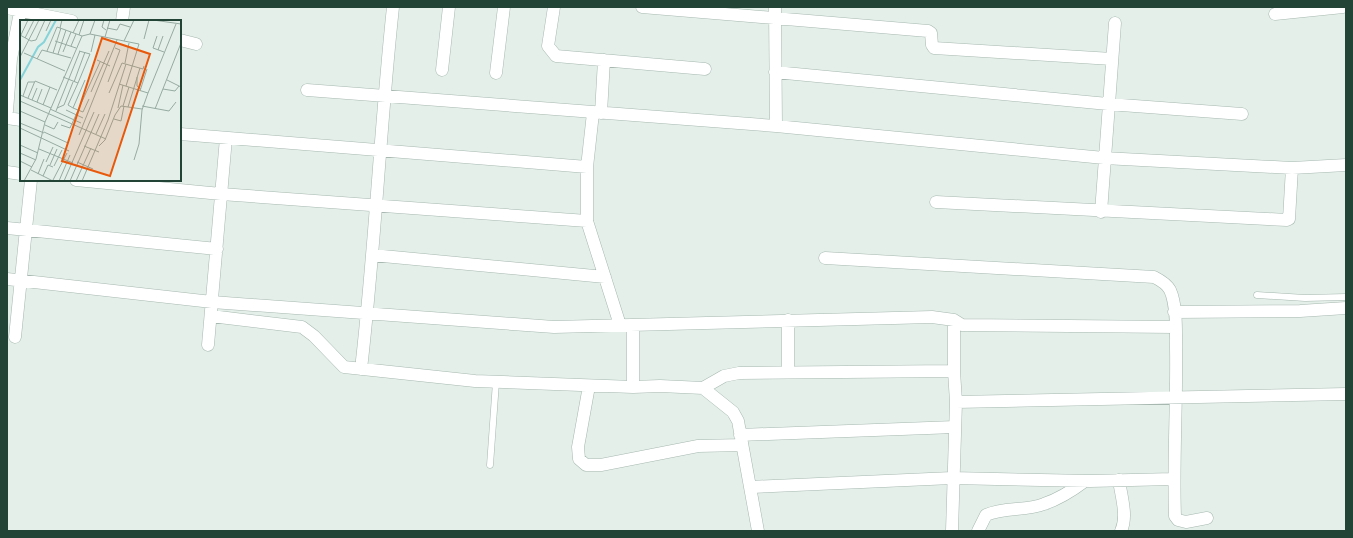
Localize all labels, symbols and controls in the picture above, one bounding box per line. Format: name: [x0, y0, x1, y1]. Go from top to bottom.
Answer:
inset map: [20, 20, 181, 181]

